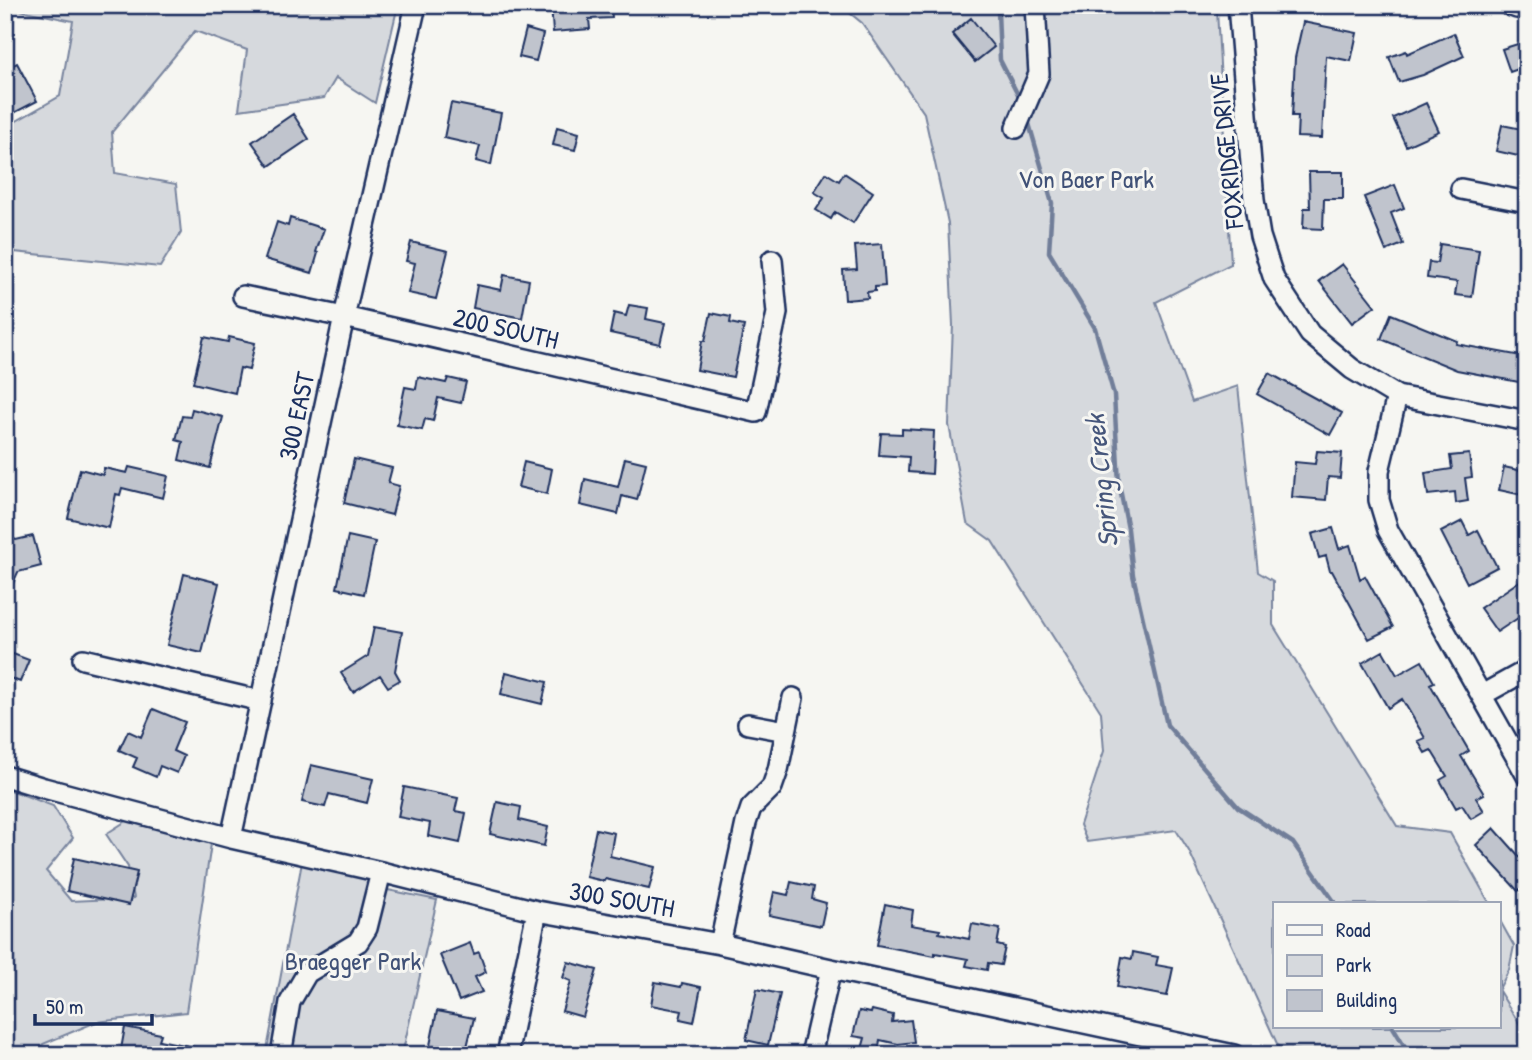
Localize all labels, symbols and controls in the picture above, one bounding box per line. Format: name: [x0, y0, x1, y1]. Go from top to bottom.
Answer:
street label: FOXRIDGE DRIVE: [1200, 71, 1252, 232]
park label: Von Baer Park: [1018, 161, 1154, 196]
street label: 200 SOUTH: [450, 299, 562, 357]
street label: 300 EAST: [270, 368, 323, 463]
water label: Spring Creek: [1075, 410, 1127, 549]
street label: 300 SOUTH: [567, 873, 677, 925]
legend: [1273, 902, 1500, 1028]
text: Road: [1336, 915, 1370, 944]
park label: Braegger Park: [285, 943, 422, 978]
text: Park: [1336, 950, 1371, 979]
scale bar: [35, 983, 152, 1027]
text: Building: [1336, 985, 1397, 1014]
text: 50 m: [46, 992, 83, 1021]

